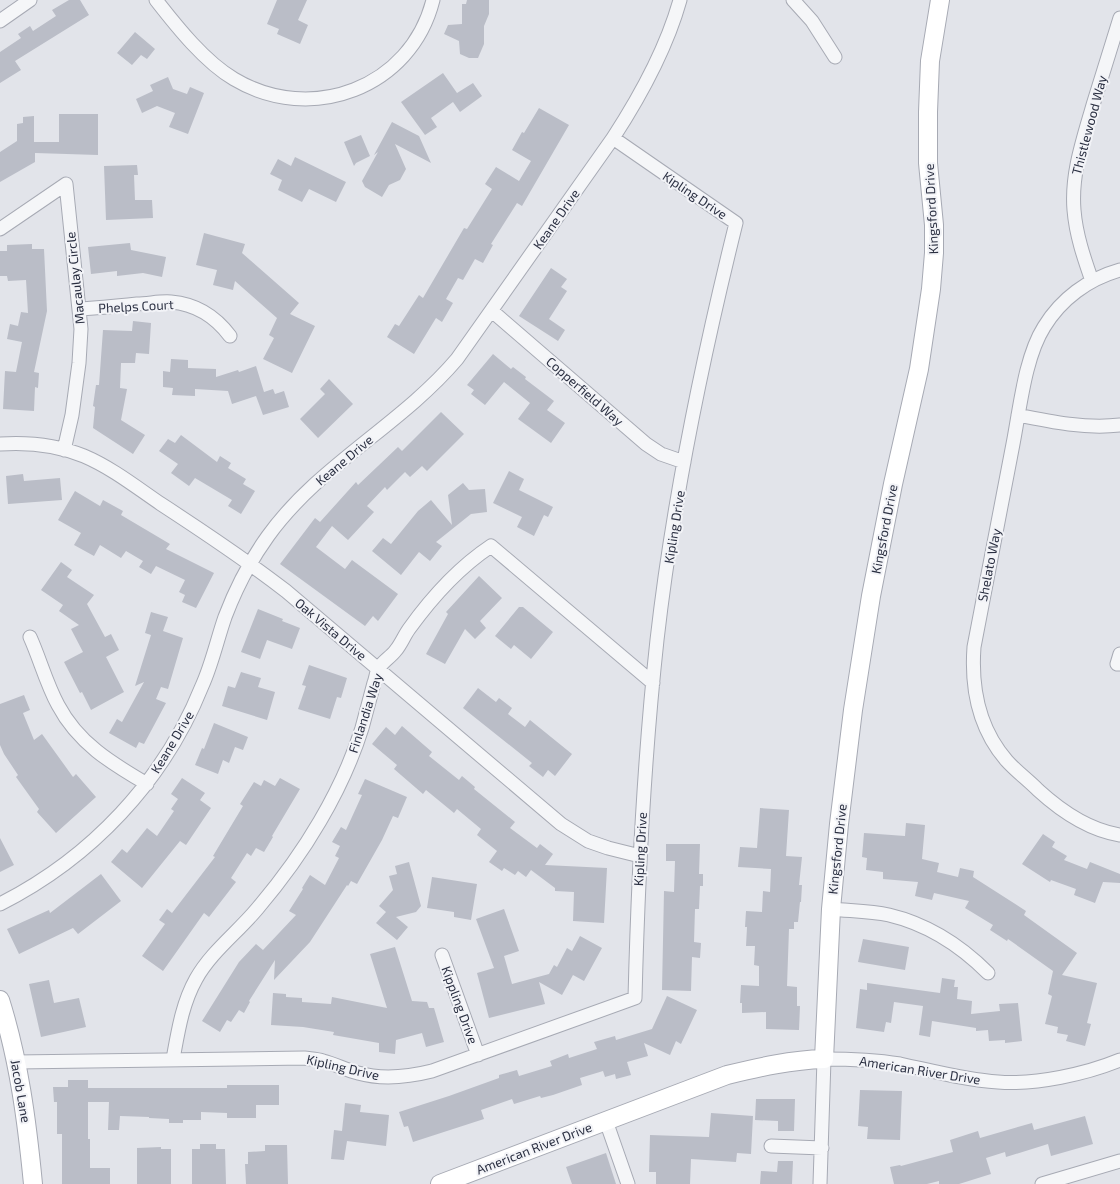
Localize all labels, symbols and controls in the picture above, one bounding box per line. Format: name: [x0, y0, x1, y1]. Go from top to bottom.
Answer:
street label: Thistlewood Way: [1068, 73, 1110, 177]
street label: Kingsford Drive: [921, 163, 941, 255]
street label: Kipling Drive: [660, 168, 730, 222]
street label: Keane Drive: [529, 186, 583, 252]
street label: Macaulay Circle: [62, 231, 88, 325]
street label: Phelps Court: [98, 296, 174, 316]
street label: Copperfield Way: [543, 353, 627, 429]
street label: Keane Drive: [312, 431, 376, 489]
street label: Kingsford Drive: [867, 483, 901, 575]
street label: Kipling Drive: [660, 489, 688, 565]
street label: Shelato Way: [974, 527, 1004, 603]
street label: Oak Vista Drive: [292, 594, 370, 664]
street label: Finlandia Way: [345, 671, 385, 755]
street label: Keane Drive: [147, 708, 197, 776]
street label: Kingsford Drive: [824, 803, 850, 895]
street label: Kipling Drive: [630, 812, 650, 886]
street label: Kippling Drive: [439, 964, 481, 1046]
street label: Kipling Drive: [305, 1051, 381, 1083]
street label: American River Drive: [858, 1053, 982, 1087]
street label: Jacob Lane: [8, 1058, 34, 1124]
street label: American River Drive: [474, 1119, 594, 1177]

